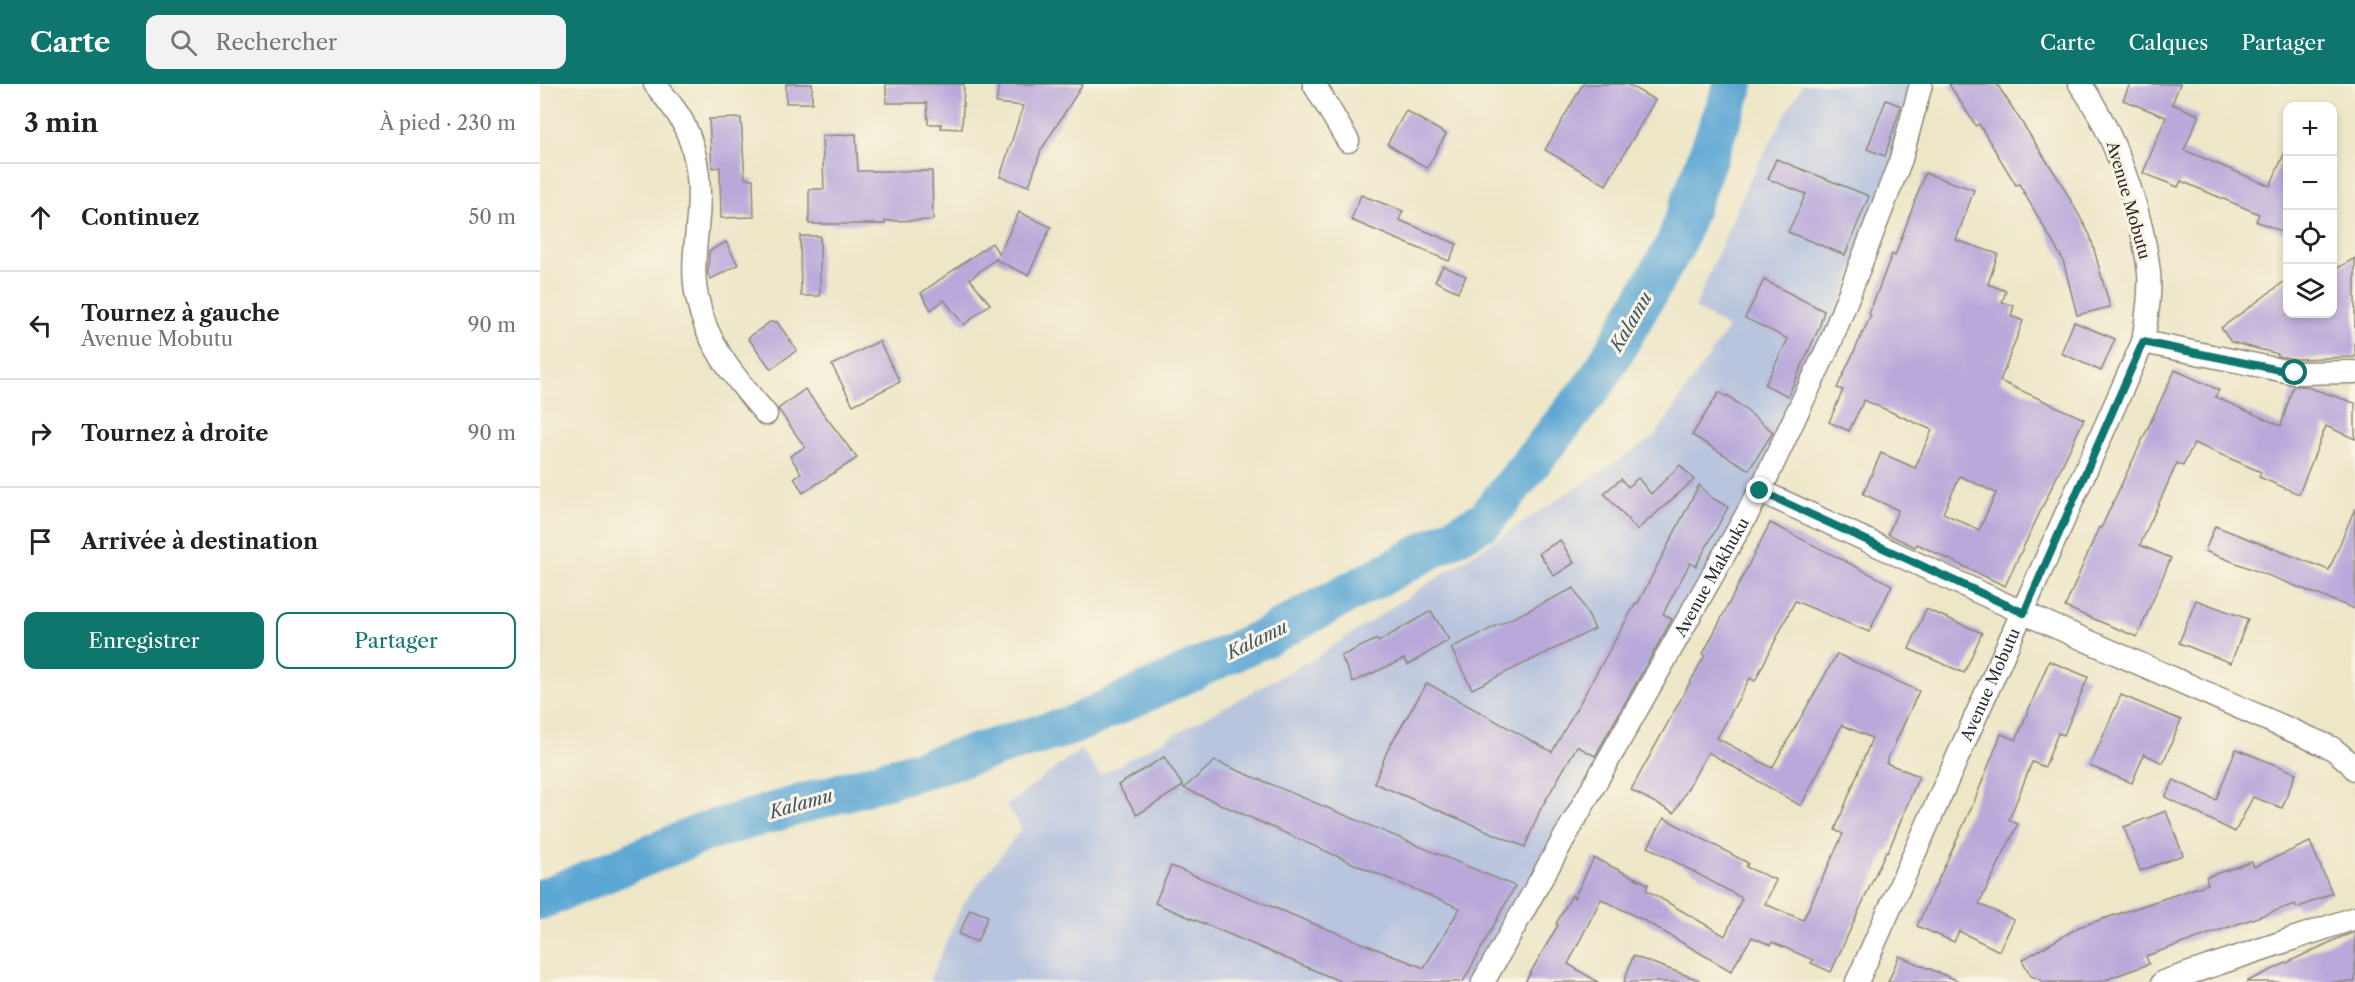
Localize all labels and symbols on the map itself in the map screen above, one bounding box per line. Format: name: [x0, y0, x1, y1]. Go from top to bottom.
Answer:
street label: Avenue Mobutu: [2102, 138, 2155, 261]
water label: Kalamu: [1604, 288, 1657, 357]
route start: [2281, 359, 2307, 385]
route end: [1746, 477, 1772, 503]
street label: Avenue Makhuku: [1669, 514, 1753, 641]
water label: Kalamu: [1221, 616, 1291, 665]
street label: Avenue Mobutu: [1956, 625, 2024, 745]
water label: Kalamu: [765, 784, 836, 824]

